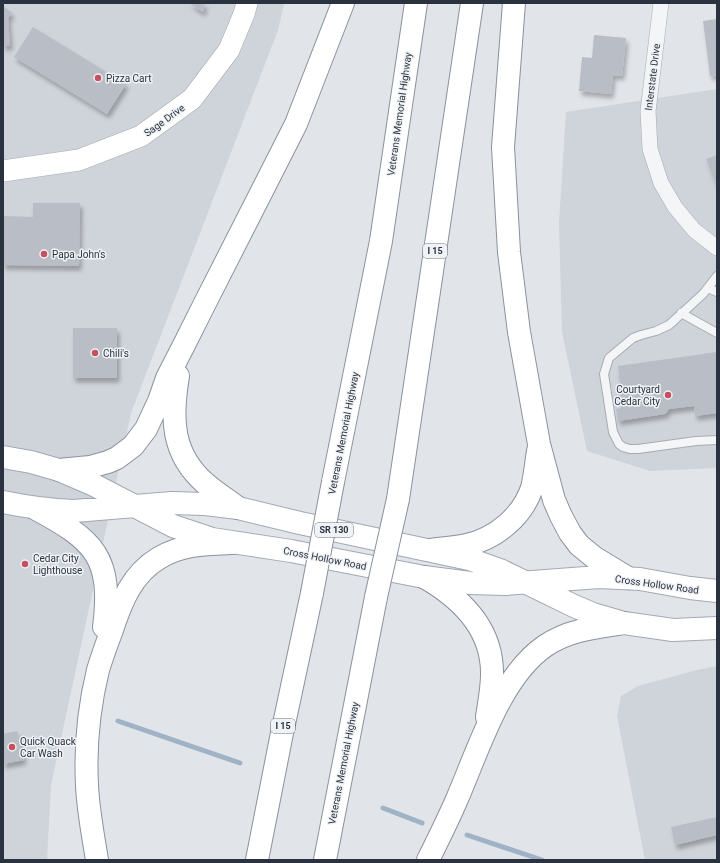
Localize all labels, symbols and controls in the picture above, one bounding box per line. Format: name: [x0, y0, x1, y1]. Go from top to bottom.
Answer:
street label: Interstate Drive: [643, 43, 662, 111]
street label: Veterans Memorial Highway: [385, 51, 414, 177]
marker: Pizza Cart: [93, 73, 103, 83]
place label: Pizza Cart: [106, 73, 151, 84]
street label: Sage Drive: [142, 102, 187, 139]
road number: I 15: [423, 244, 447, 258]
marker: Papa John's: [39, 249, 49, 259]
place label: Papa John's: [52, 249, 106, 260]
marker: Chili's: [90, 348, 100, 358]
place label: Chili's: [103, 348, 129, 359]
street label: Veterans Memorial Highway: [326, 371, 361, 495]
place label: Courtyard Cedar City: [614, 384, 660, 407]
marker: Courtyard Cedar City: [663, 390, 673, 400]
road number: SR 130: [315, 523, 353, 537]
street label: Cross Hollow Road: [282, 545, 368, 572]
place label: Cedar City Lighthouse: [33, 553, 82, 576]
marker: Cedar City Lighthouse: [20, 559, 30, 569]
street label: Cross Hollow Road: [614, 573, 700, 596]
street label: Veterans Memorial Highway: [326, 701, 361, 825]
road number: I 15: [271, 719, 295, 733]
place label: Quick Quack Car Wash: [20, 736, 77, 759]
marker: Quick Quack Car Wash: [7, 742, 17, 752]

